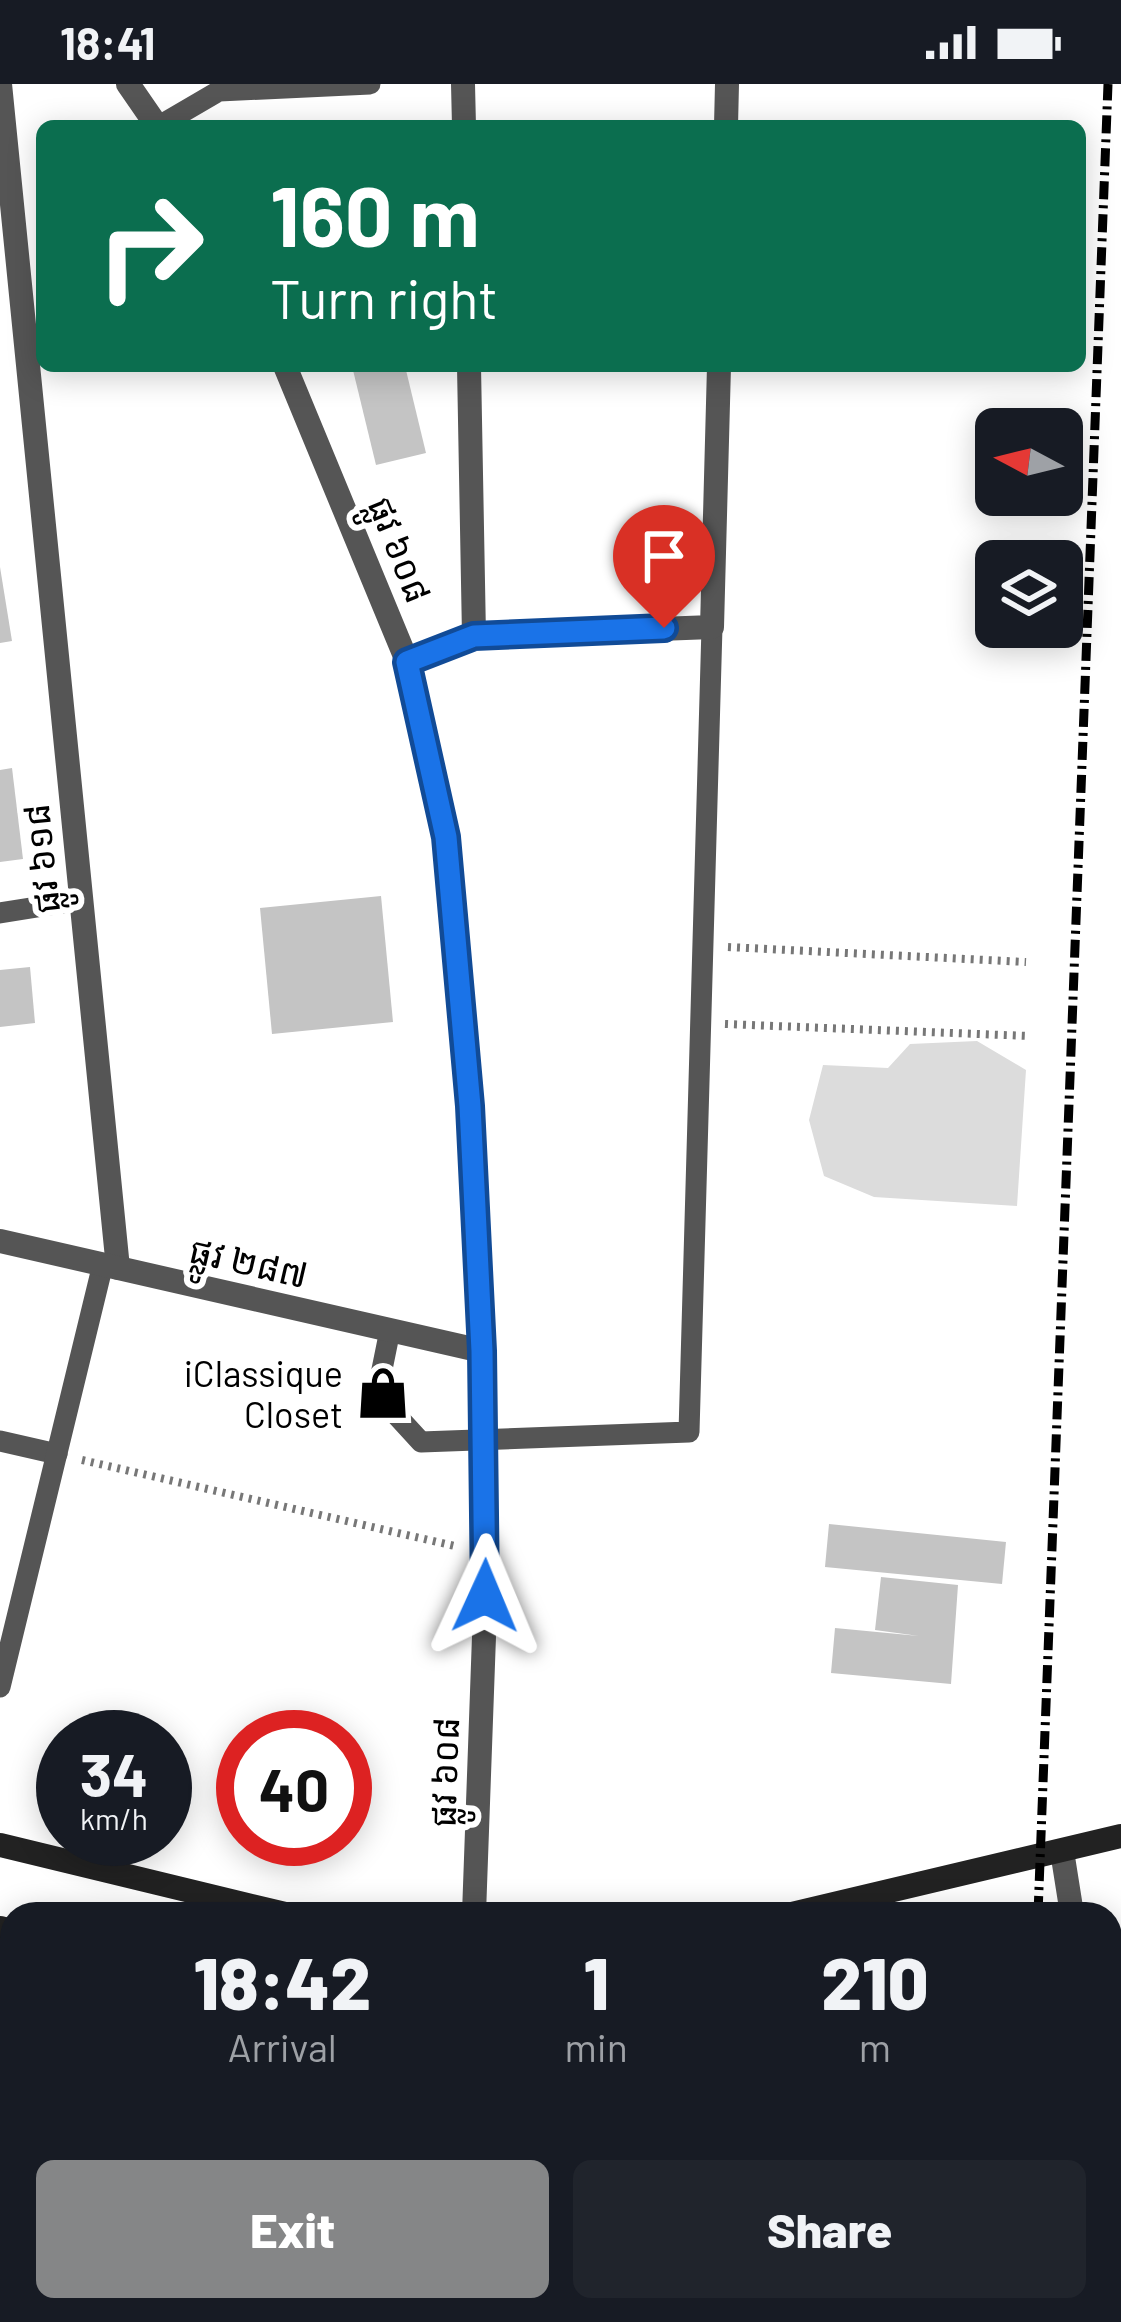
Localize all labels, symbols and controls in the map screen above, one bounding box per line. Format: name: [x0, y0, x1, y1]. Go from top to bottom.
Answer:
text: 18:41: [60, 15, 156, 69]
text: 160 m: [270, 163, 480, 264]
icon: right: [72, 168, 228, 324]
text: Turn right: [270, 265, 498, 330]
north arrow: [975, 408, 1083, 516]
map controls: [975, 408, 1083, 648]
street label: ផ្លូវ ៦០៨: [349, 490, 442, 613]
pin: [613, 505, 715, 628]
icon: arrive: [631, 523, 697, 589]
button: layers: [975, 540, 1083, 648]
street label: ផ្លូវ ៦១៨: [13, 801, 80, 916]
street label: ផ្លូវ ២៨៧: [183, 1227, 312, 1308]
place label: iClassique Closet: [184, 1351, 343, 1435]
shop icon: iClassique Closet: [354, 1364, 412, 1422]
position arrow: [422, 1533, 548, 1659]
speed limit sign: 40: [216, 1710, 372, 1866]
street label: ផ្លូវ ៦០៨: [420, 1716, 479, 1828]
text: 34: [80, 1737, 148, 1809]
text: km/h: [80, 1800, 148, 1836]
text: 18:42: [193, 1938, 371, 2024]
text: 1: [583, 1938, 609, 2024]
text: 210: [821, 1938, 929, 2024]
text: Arrival: [228, 2023, 337, 2070]
text: min: [565, 2023, 628, 2070]
text: m: [859, 2023, 891, 2070]
button: Exit: [36, 2160, 549, 2298]
button: Share: [573, 2160, 1086, 2298]

